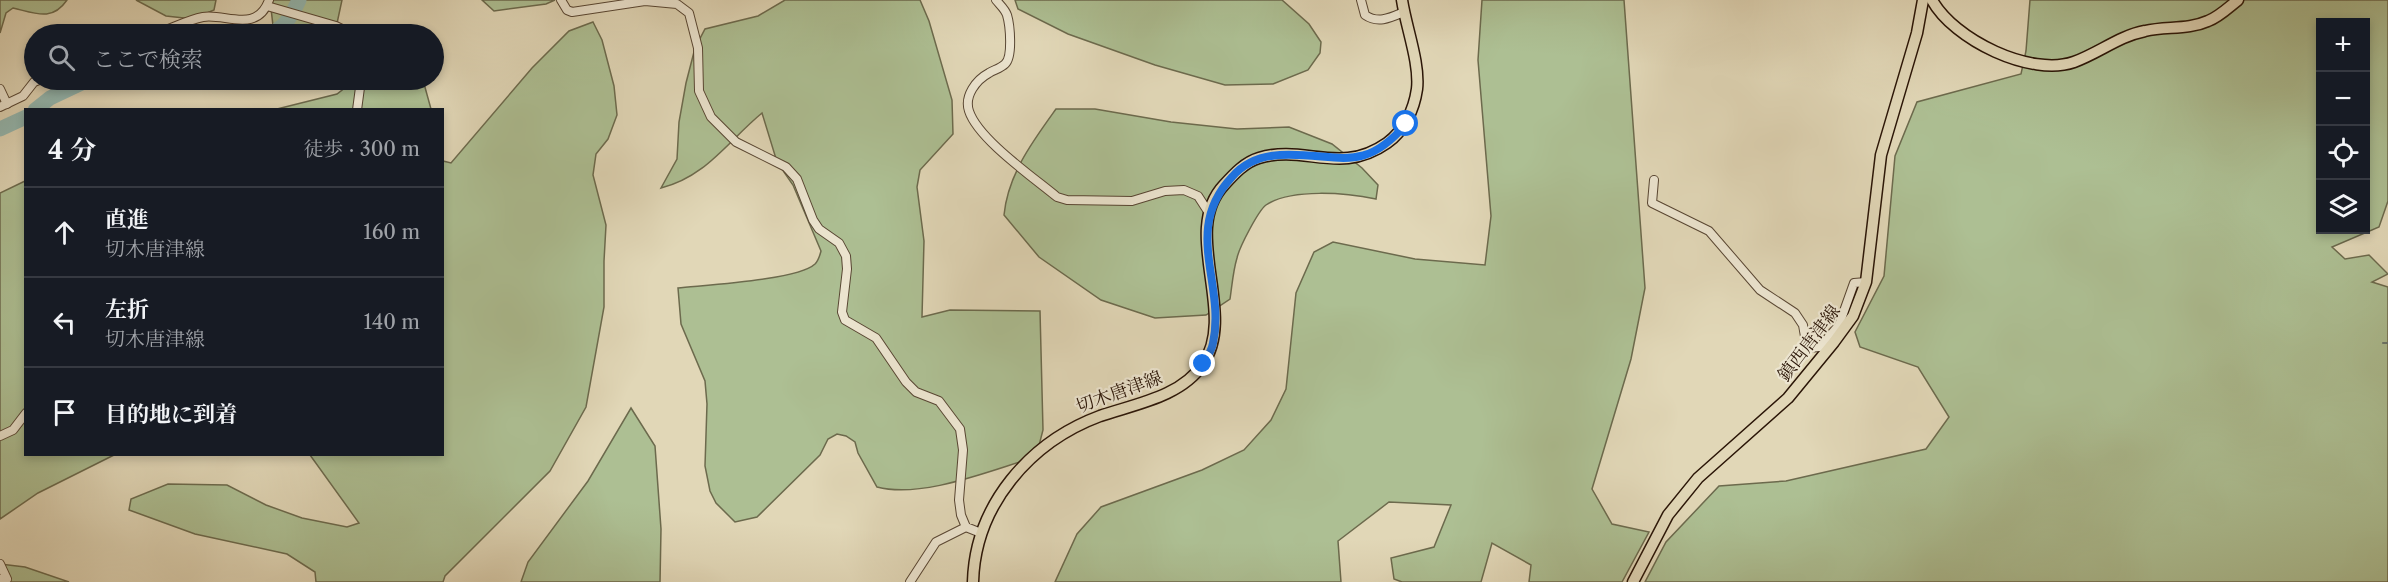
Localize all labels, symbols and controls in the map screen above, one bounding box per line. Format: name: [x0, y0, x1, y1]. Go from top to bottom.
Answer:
map controls: [2316, 18, 2370, 234]
button: +: [2316, 18, 2370, 72]
search box: [24, 24, 444, 90]
icon: search: [45, 41, 78, 74]
text: ここで検索: [93, 46, 203, 73]
button: −: [2316, 72, 2370, 126]
route start: [1392, 110, 1418, 136]
button: locate: [2316, 126, 2370, 180]
text: 4 分: [48, 134, 96, 166]
text: 徒歩 · 300 m: [303, 137, 420, 161]
button: layers: [2316, 180, 2370, 234]
text: 直進: [105, 206, 149, 233]
icon: ahead: [48, 216, 81, 249]
text: 160 m: [363, 220, 420, 244]
text: 切木唐津線: [105, 237, 205, 261]
text: 左折: [105, 296, 149, 323]
street label: 鎮西唐津線: [1773, 300, 1845, 386]
icon: left: [48, 306, 81, 339]
text: 140 m: [363, 310, 420, 334]
text: 切木唐津線: [105, 327, 205, 351]
route end: [1189, 350, 1215, 376]
street label: 切木唐津線: [1073, 366, 1165, 418]
icon: arrive: [48, 396, 81, 429]
text: 目的地に到着: [105, 401, 237, 428]

